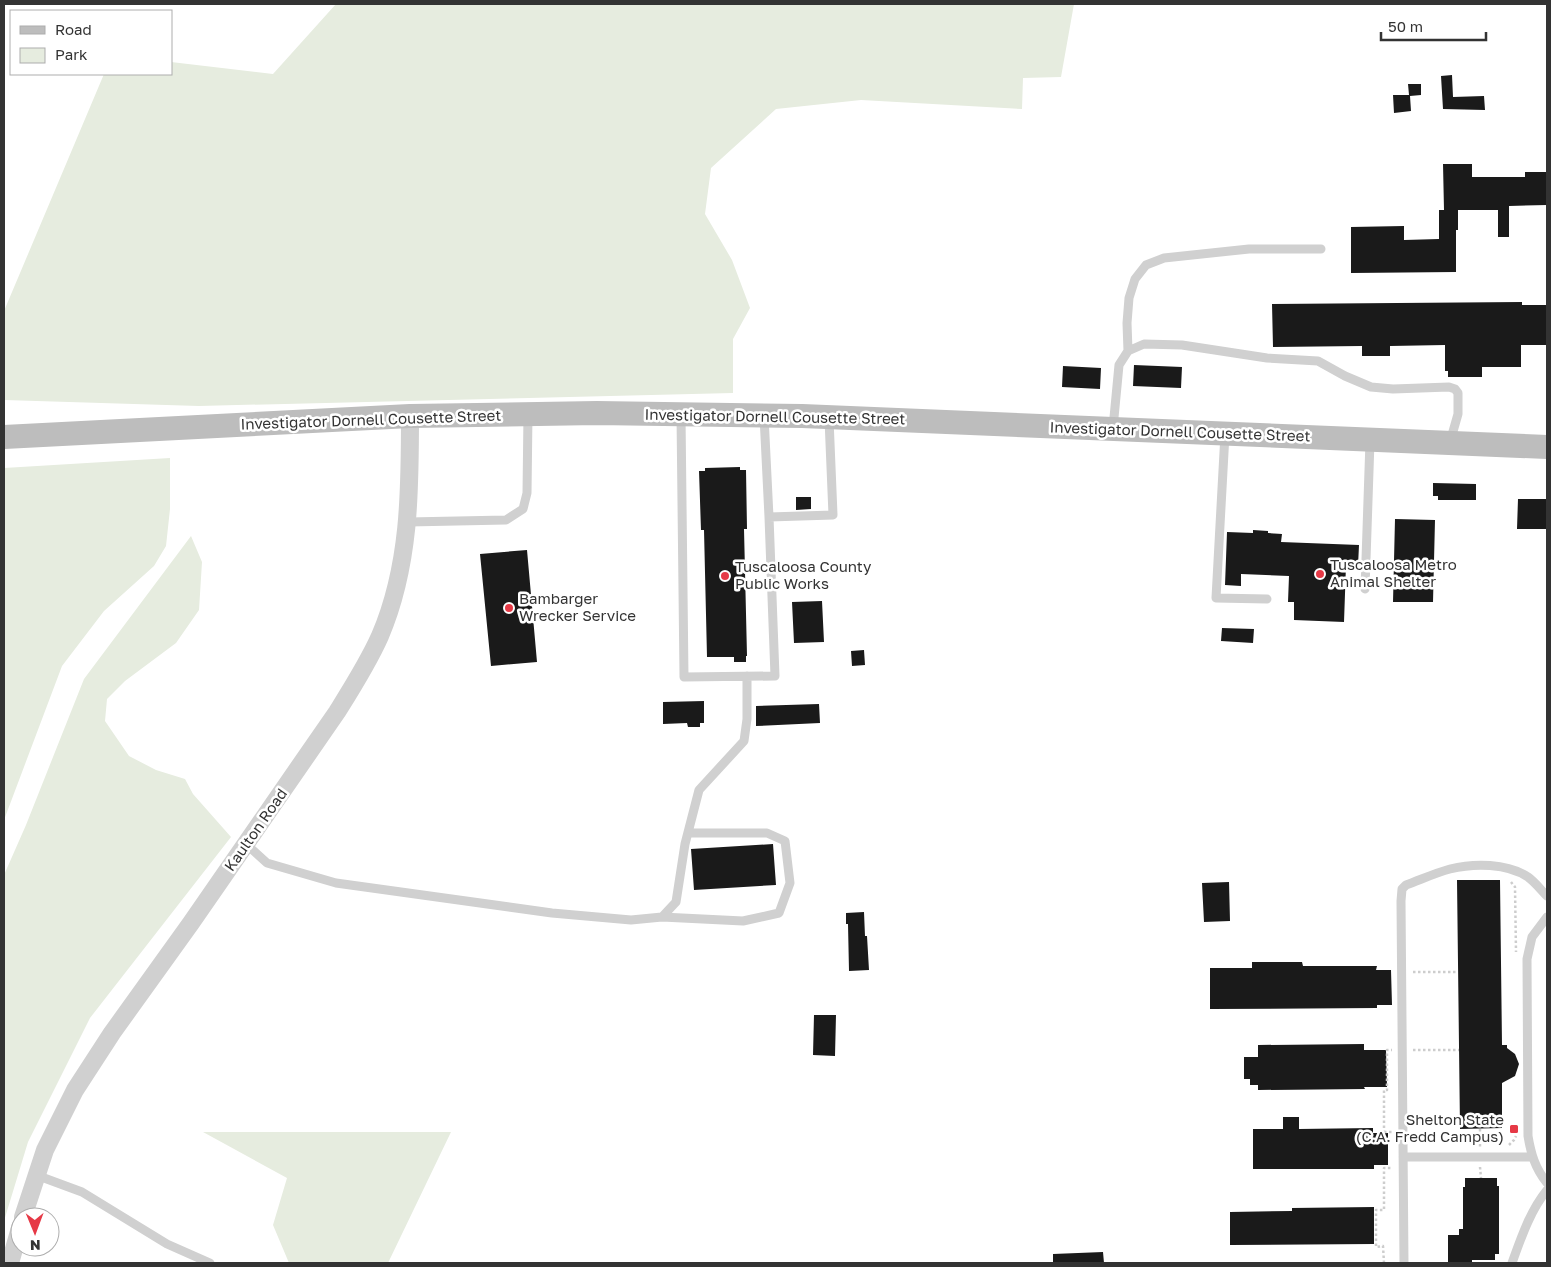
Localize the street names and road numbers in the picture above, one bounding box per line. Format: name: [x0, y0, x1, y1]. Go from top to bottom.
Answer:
street label: Investigator Dornell Cousette Street: [240, 405, 502, 433]
street label: Investigator Dornell Cousette Street: [644, 405, 906, 427]
street label: Investigator Dornell Cousette Street: [1049, 417, 1311, 445]
street label: Kaulton Road: [220, 785, 290, 874]

